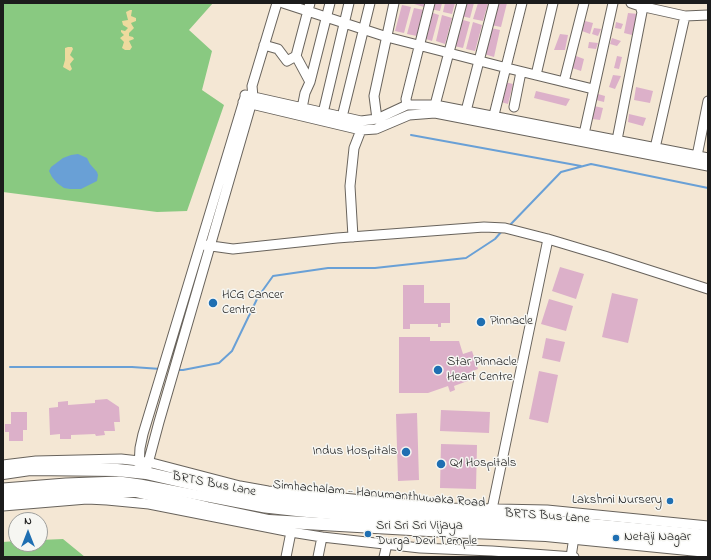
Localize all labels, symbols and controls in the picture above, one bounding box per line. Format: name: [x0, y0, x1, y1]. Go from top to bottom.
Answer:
place label: HCG Cancer Centre: [222, 288, 284, 319]
marker: HCG Cancer Centre: [207, 297, 219, 309]
place label: Pinnacle: [490, 314, 533, 330]
marker: Pinnacle: [475, 316, 487, 328]
place label: Star Pinnacle Heart Centre: [447, 355, 517, 386]
marker: Star Pinnacle Heart Centre: [432, 364, 444, 376]
place label: Indus Hospitals: [312, 444, 397, 460]
marker: Indus Hospitals: [400, 446, 412, 458]
place label: Q1 Hospitals: [450, 456, 516, 472]
marker: Q1 Hospitals: [435, 458, 447, 470]
street label: BRTS Bus Lane: [171, 469, 257, 501]
street label: Simhachalam - Hanumanthuwaka Road: [272, 478, 486, 512]
place label: Lakshmi Nursery: [572, 493, 662, 509]
marker: Lakshmi Nursery: [665, 496, 675, 506]
street label: BRTS Bus Lane: [504, 506, 590, 528]
north arrow: [8, 512, 48, 552]
text: N: [24, 513, 32, 529]
place label: Sri Sri Sri Vijaya Durga Devi Temple: [376, 519, 477, 550]
marker: Sri Sri Sri Vijaya Durga Devi Temple: [363, 529, 373, 539]
place label: Netaji Nagar: [624, 530, 691, 546]
marker: Netaji Nagar: [611, 533, 621, 543]

